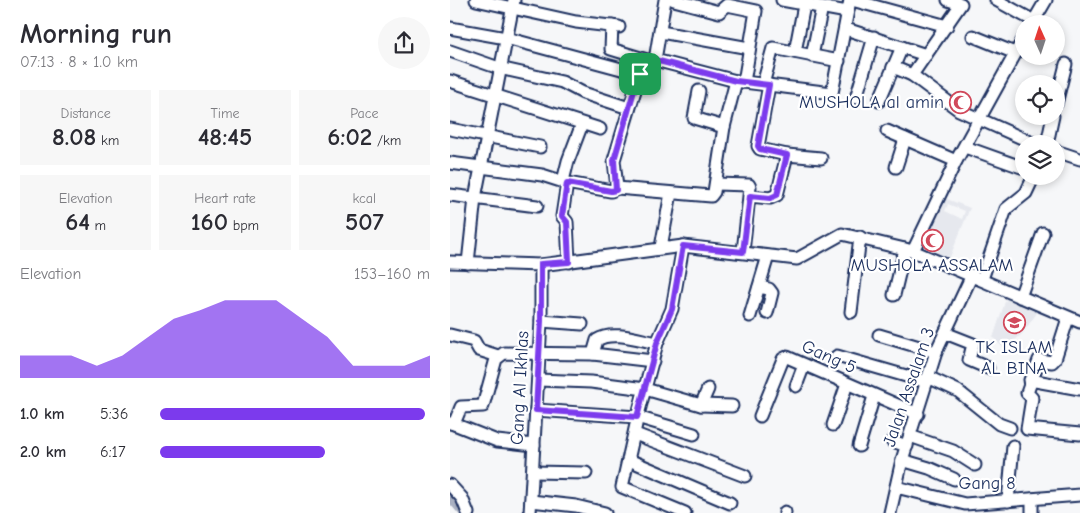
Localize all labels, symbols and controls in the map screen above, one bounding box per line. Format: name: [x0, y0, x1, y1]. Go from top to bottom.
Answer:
north arrow: [1015, 15, 1065, 65]
map controls: [1015, 15, 1065, 185]
button: share: [378, 17, 430, 69]
text: Morning run: [20, 18, 172, 50]
text: 07:13 · 8 × 1.0 km: [20, 53, 138, 71]
pin: [619, 53, 661, 95]
icon: arrive: [626, 60, 654, 88]
button: locate: [1015, 75, 1065, 125]
mosque icon: MUSHOLA al amin: [948, 90, 972, 114]
place label: MUSHOLA al amin: [799, 92, 944, 113]
text: Distance: [61, 105, 111, 122]
text: Time: [210, 105, 240, 122]
text: Pace: [350, 105, 378, 122]
text: 8.08: [52, 122, 96, 151]
text: 48:45: [198, 122, 252, 151]
text: 6:02: [327, 122, 372, 151]
text: km: [96, 132, 119, 149]
text: /km: [372, 132, 401, 149]
button: layers: [1015, 135, 1065, 185]
text: Elevation: [59, 190, 112, 207]
text: Heart rate: [194, 190, 256, 207]
text: kcal: [353, 190, 376, 207]
text: 64: [65, 207, 90, 236]
text: 160: [191, 207, 228, 236]
text: 507: [345, 207, 384, 236]
text: m: [90, 217, 106, 234]
text: bpm: [228, 217, 259, 234]
mosque icon: MUSHOLA ASSALAM: [920, 228, 944, 252]
place label: MUSHOLA ASSALAM: [851, 255, 1013, 276]
text: Elevation: [20, 265, 81, 283]
text: 153–160 m: [354, 265, 430, 283]
school or university icon: TK ISLAM AL BINA: [1002, 310, 1026, 334]
street label: Jalan Assalam 3: [879, 325, 939, 449]
street label: Gang Al Ikhlas: [507, 330, 533, 446]
street label: Gang 5: [798, 336, 860, 378]
place label: TK ISLAM AL BINA: [975, 337, 1053, 379]
text: 1.0 km: [20, 405, 65, 423]
text: 5:36: [100, 405, 128, 423]
text: 2.0 km: [20, 443, 66, 461]
text: 6:17: [100, 443, 125, 461]
street label: Gang 8: [959, 473, 1015, 494]

